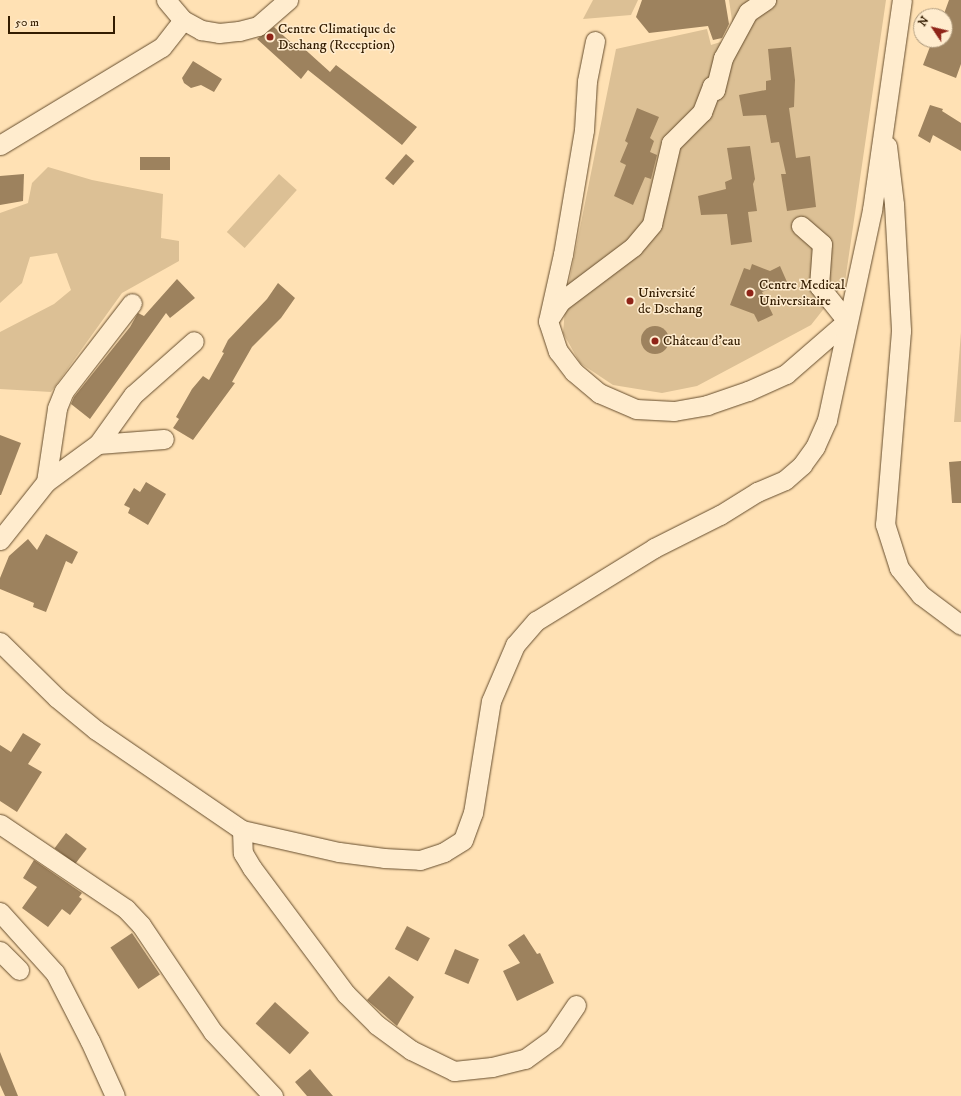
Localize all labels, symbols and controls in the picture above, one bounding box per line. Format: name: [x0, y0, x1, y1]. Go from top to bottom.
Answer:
scale bar: [10, 8, 117, 34]
north arrow: [913, 8, 953, 48]
text: N: [916, 14, 932, 29]
text: 50 m: [15, 15, 39, 30]
place label: Centre Climatique de Dschang (Reception): [278, 21, 396, 54]
marker: Centre Climatique de Dschang (Reception): [265, 32, 275, 42]
place label: Centre Medical Universitaire: [759, 277, 845, 310]
place label: Université de Dschang: [638, 285, 702, 318]
marker: Centre Medical Universitaire: [744, 287, 756, 299]
marker: Université de Dschang: [625, 296, 635, 306]
place label: Château d'eau: [663, 333, 740, 349]
marker: Château d'eau: [650, 336, 660, 346]

